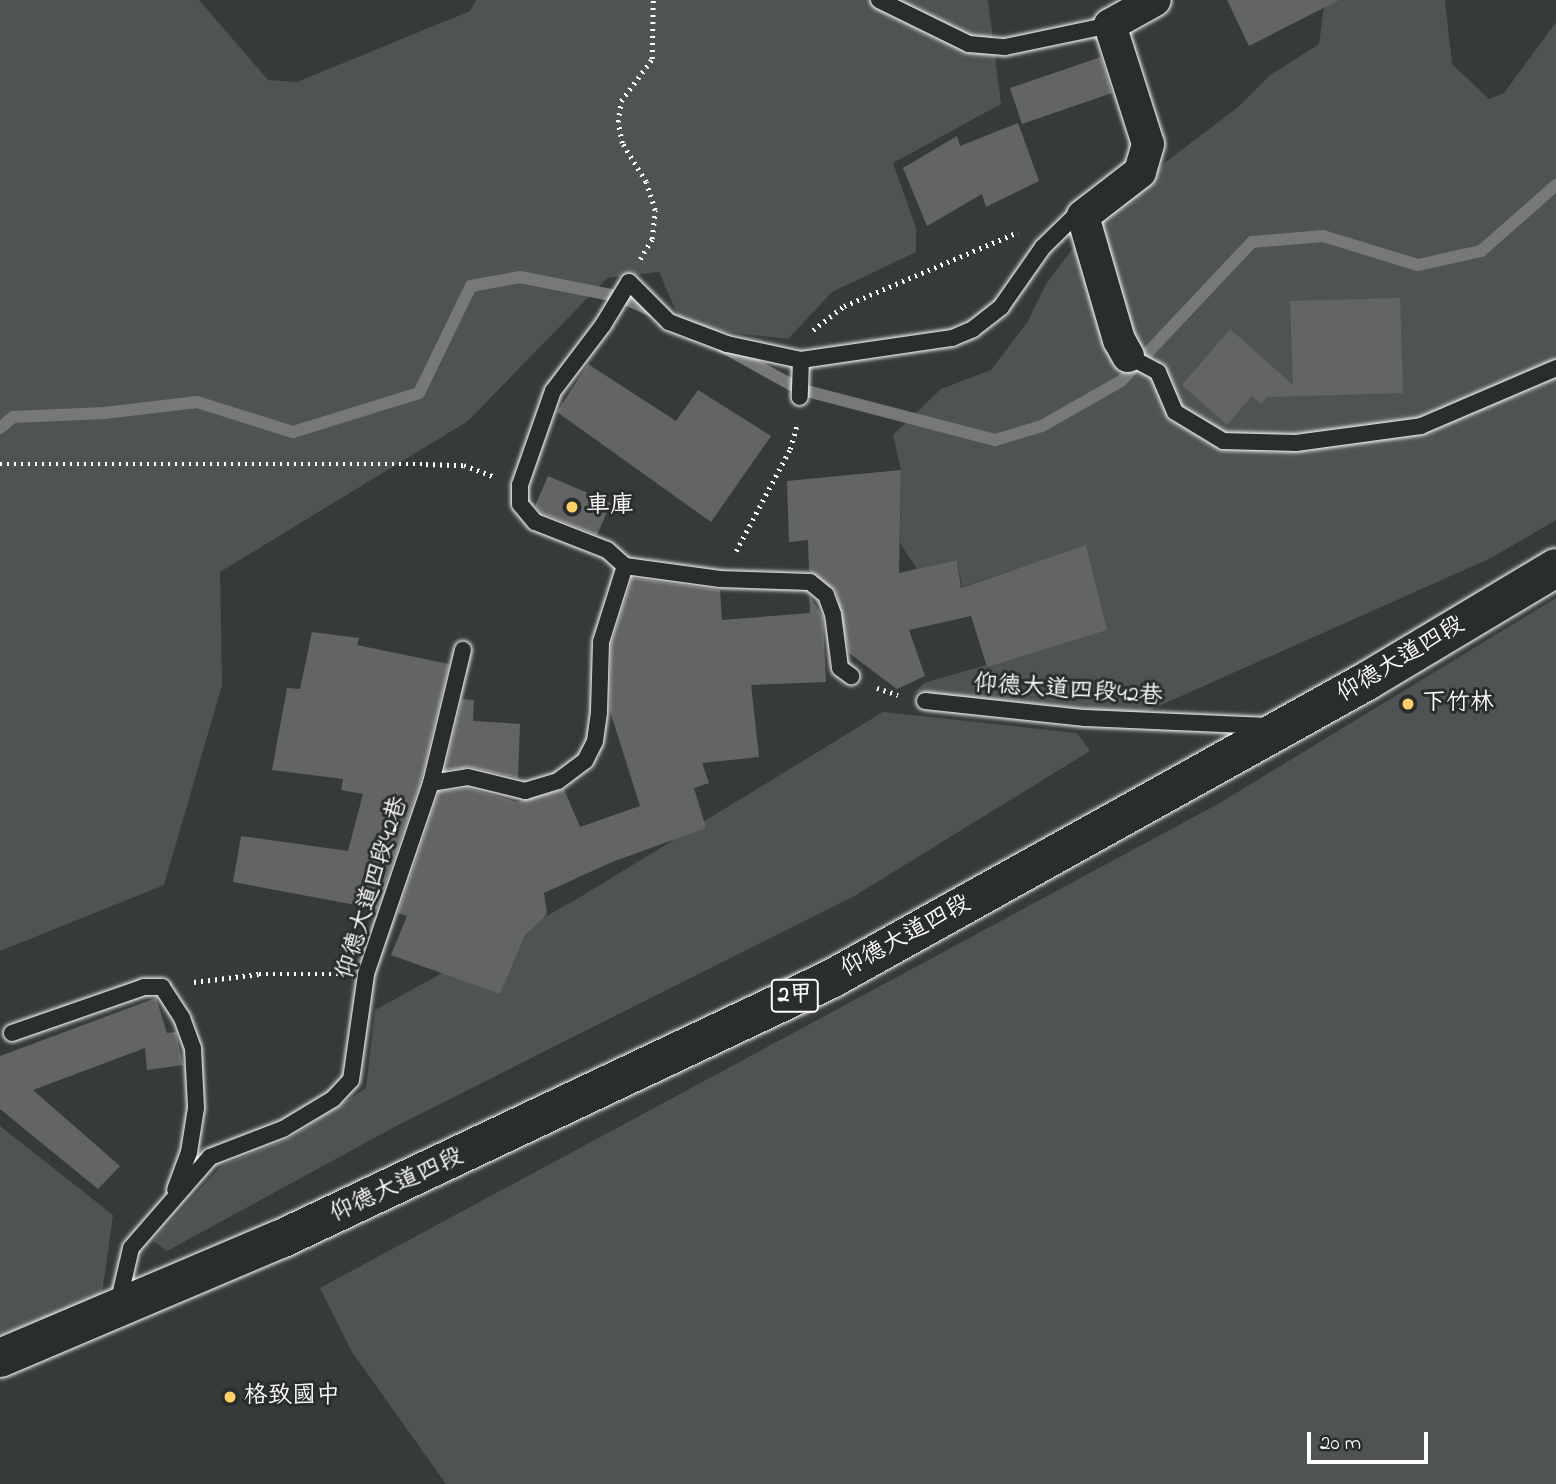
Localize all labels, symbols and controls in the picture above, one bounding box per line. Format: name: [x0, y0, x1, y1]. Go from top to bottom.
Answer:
place label: 車庫: [586, 493, 634, 521]
marker: 車庫: [564, 499, 580, 515]
street label: 仰德大道四段: [1332, 611, 1470, 709]
street label: 仰德大道四段42巷: [972, 670, 1164, 712]
place label: 下竹林: [1422, 690, 1494, 718]
marker: 下竹林: [1400, 696, 1416, 712]
street label: 仰德大道四段42巷: [331, 793, 415, 983]
street label: 仰德大道四段: [836, 889, 976, 985]
road number: 2甲: [770, 976, 820, 1015]
street label: 仰德大道四段: [326, 1143, 468, 1229]
place label: 格致國中: [244, 1383, 340, 1411]
marker: 格致國中: [222, 1389, 238, 1405]
scale bar: [1311, 1418, 1432, 1462]
text: 20 m: [1320, 1429, 1361, 1459]

